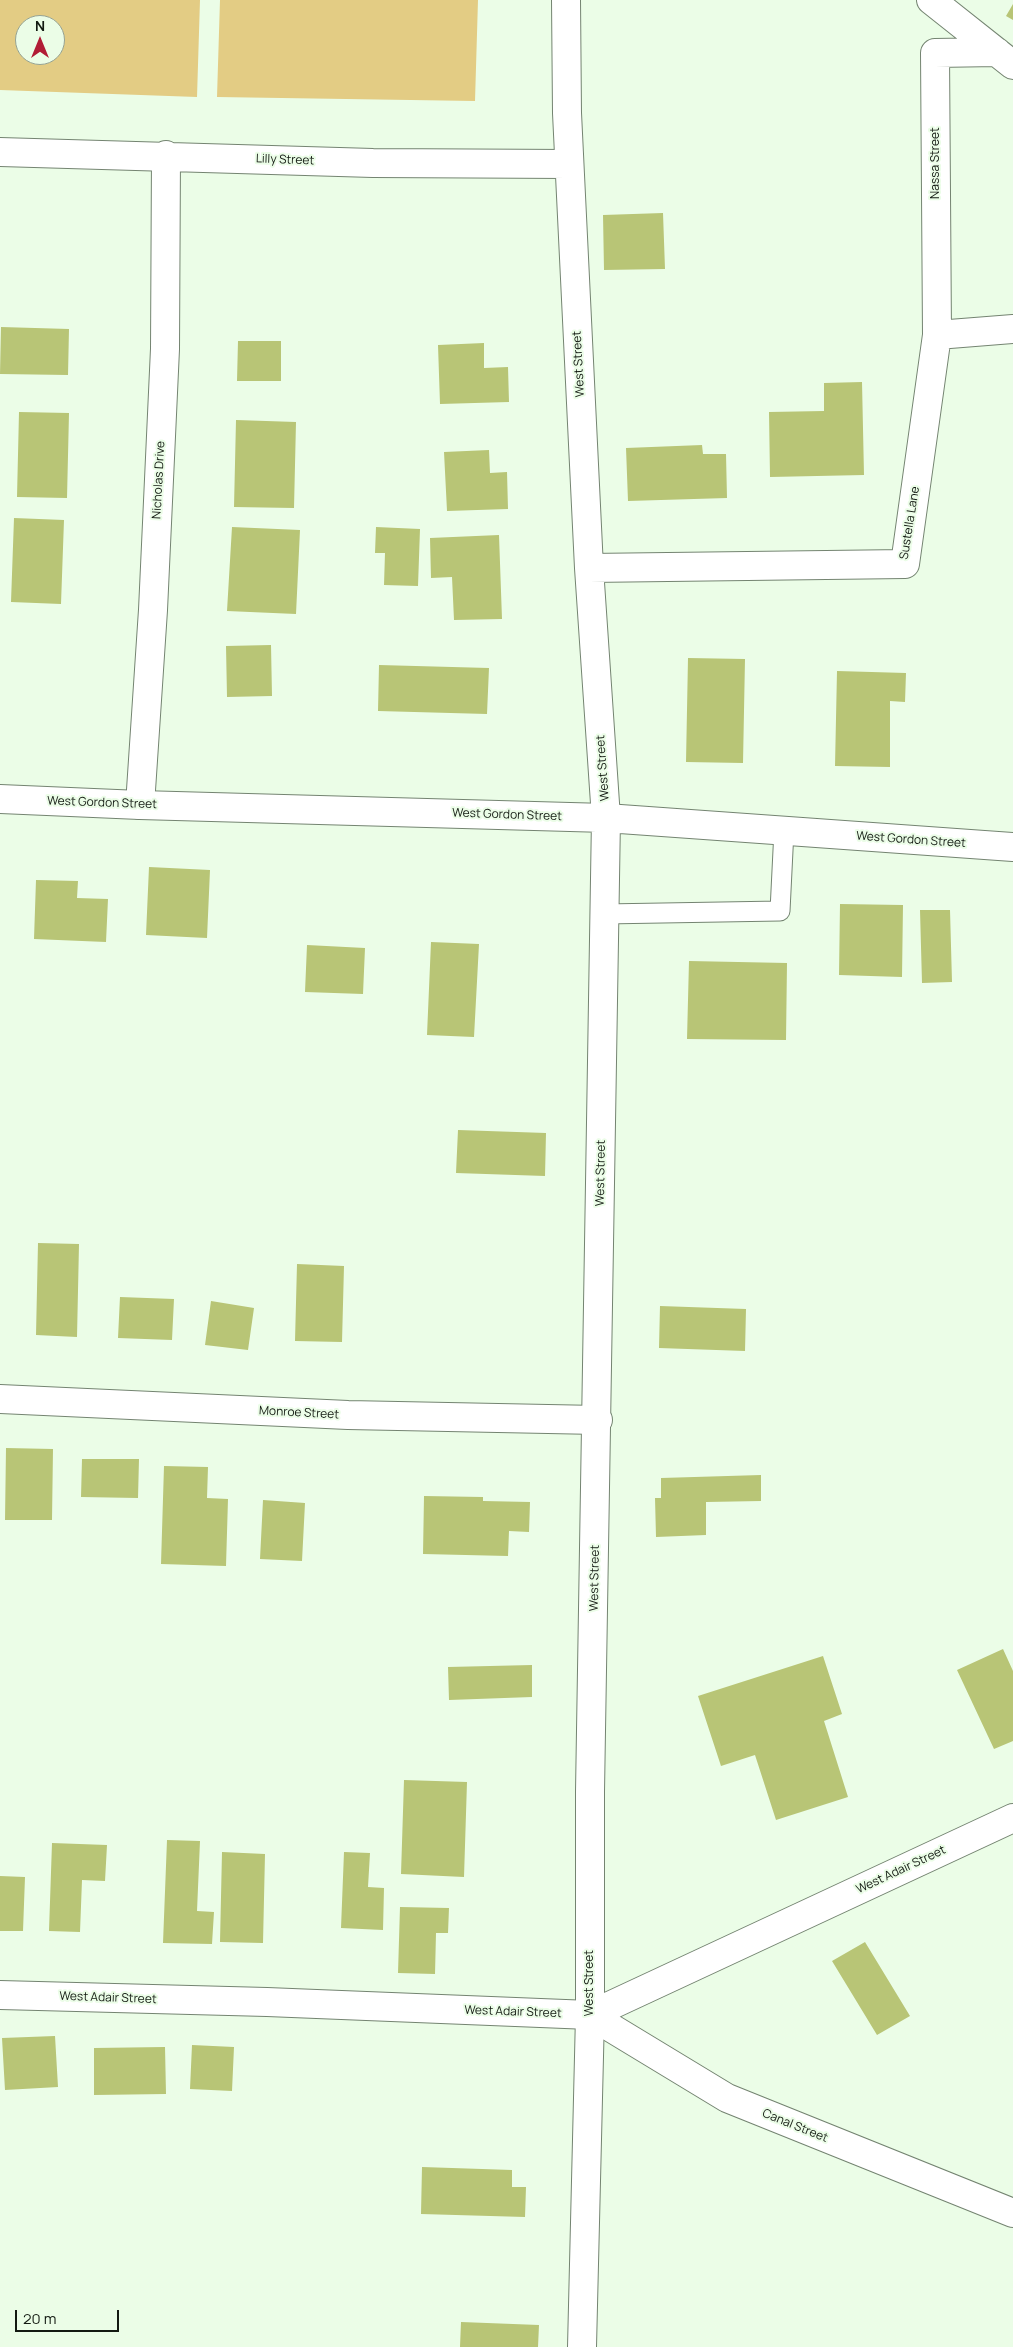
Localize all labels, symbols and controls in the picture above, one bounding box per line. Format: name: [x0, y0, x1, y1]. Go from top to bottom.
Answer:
north arrow: [15, 15, 65, 65]
text: N: [35, 16, 45, 35]
street label: Nassa Street: [929, 127, 943, 199]
street label: Lilly Street: [256, 152, 314, 168]
street label: West Street: [570, 331, 588, 397]
street label: Nicholas Drive: [150, 441, 168, 519]
street label: Sustella Lane: [897, 485, 923, 561]
street label: West Street: [594, 734, 612, 802]
street label: West Gordon Street: [47, 794, 157, 812]
street label: West Gordon Street: [452, 806, 562, 824]
street label: West Gordon Street: [856, 829, 966, 851]
street label: West Street: [593, 1140, 609, 1206]
street label: Monroe Street: [259, 1404, 339, 1422]
street label: West Street: [587, 1545, 603, 1611]
street label: West Adair Street: [854, 1843, 948, 1897]
street label: West Street: [583, 1950, 597, 2016]
street label: West Adair Street: [59, 1989, 157, 2007]
street label: West Adair Street: [464, 2003, 562, 2021]
street label: Canal Street: [760, 2106, 830, 2146]
scale bar: [18, 2300, 121, 2332]
text: 20 m: [23, 2308, 56, 2329]

